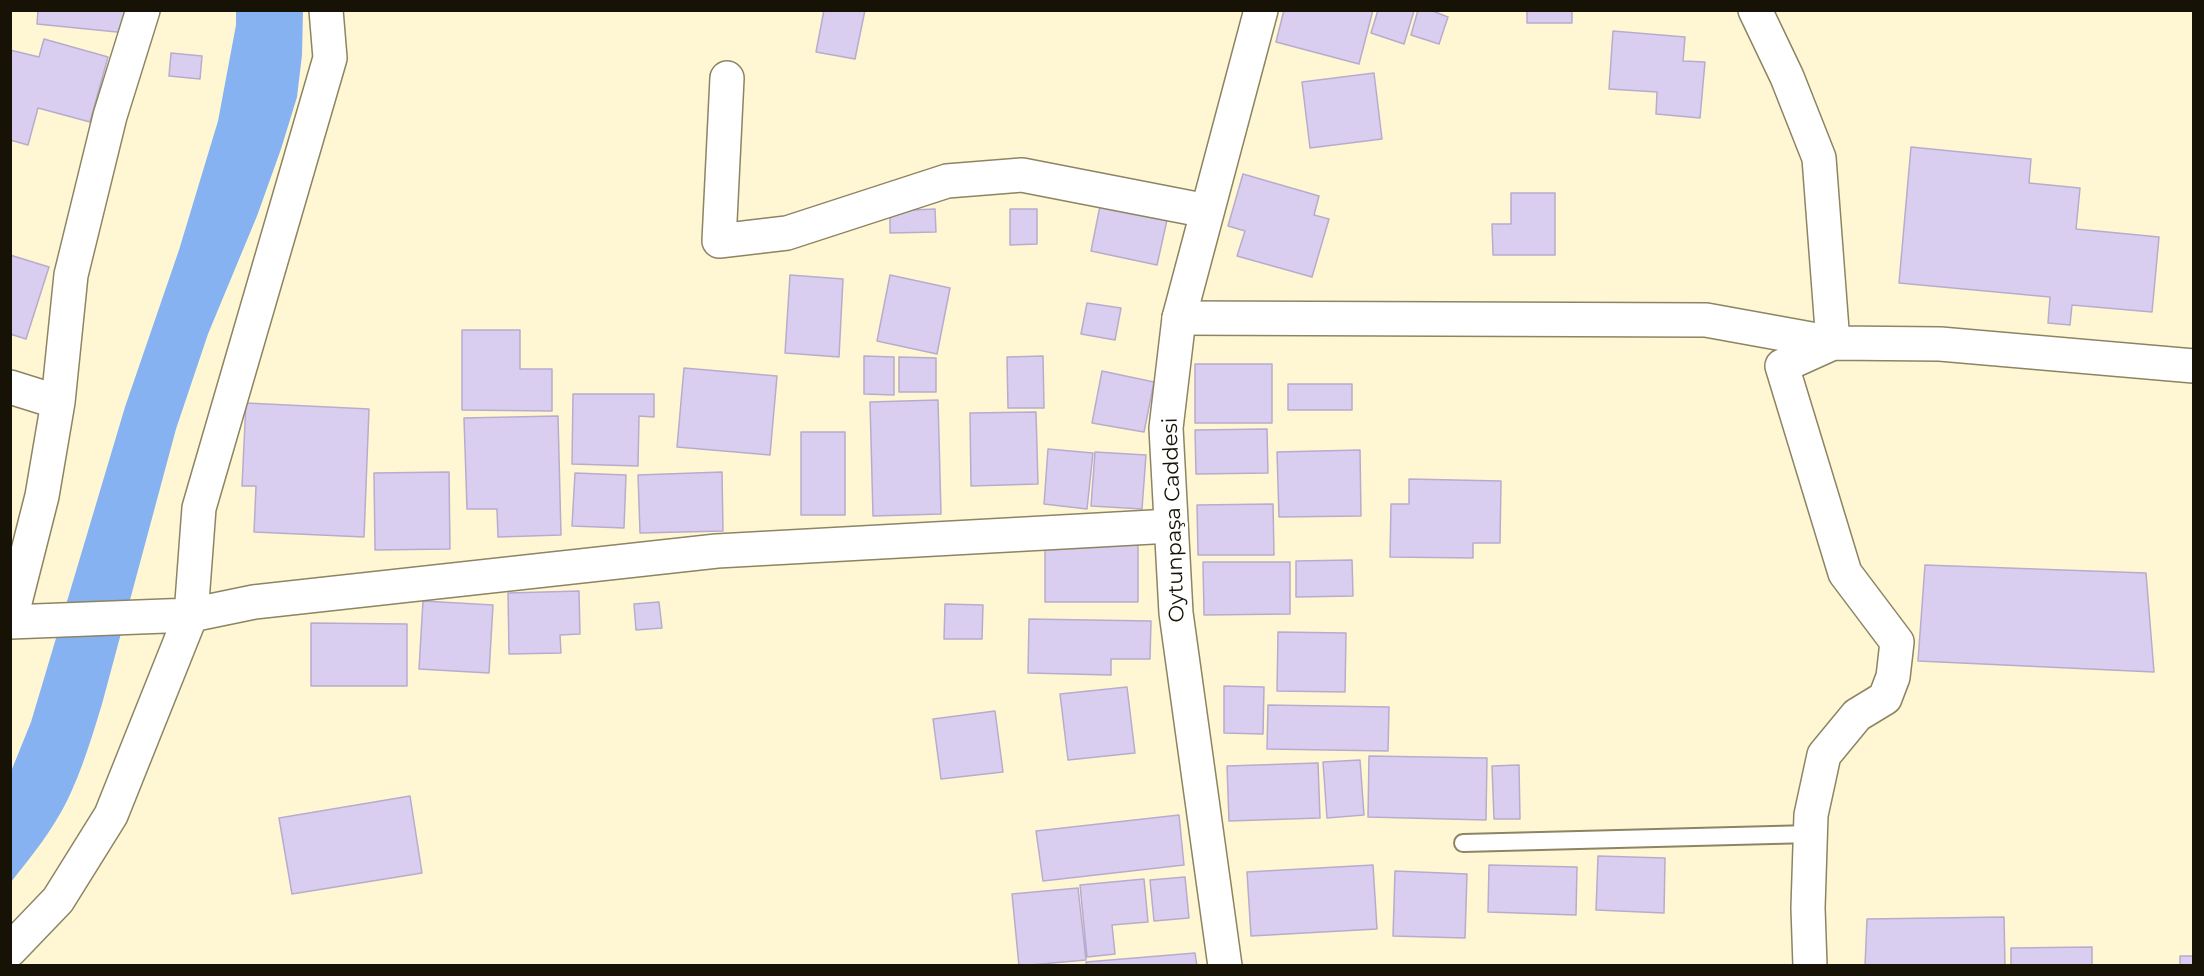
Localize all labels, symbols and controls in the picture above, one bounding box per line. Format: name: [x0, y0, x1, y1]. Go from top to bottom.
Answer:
street label: Oytunpaşa Caddesi: [1158, 417, 1190, 623]

